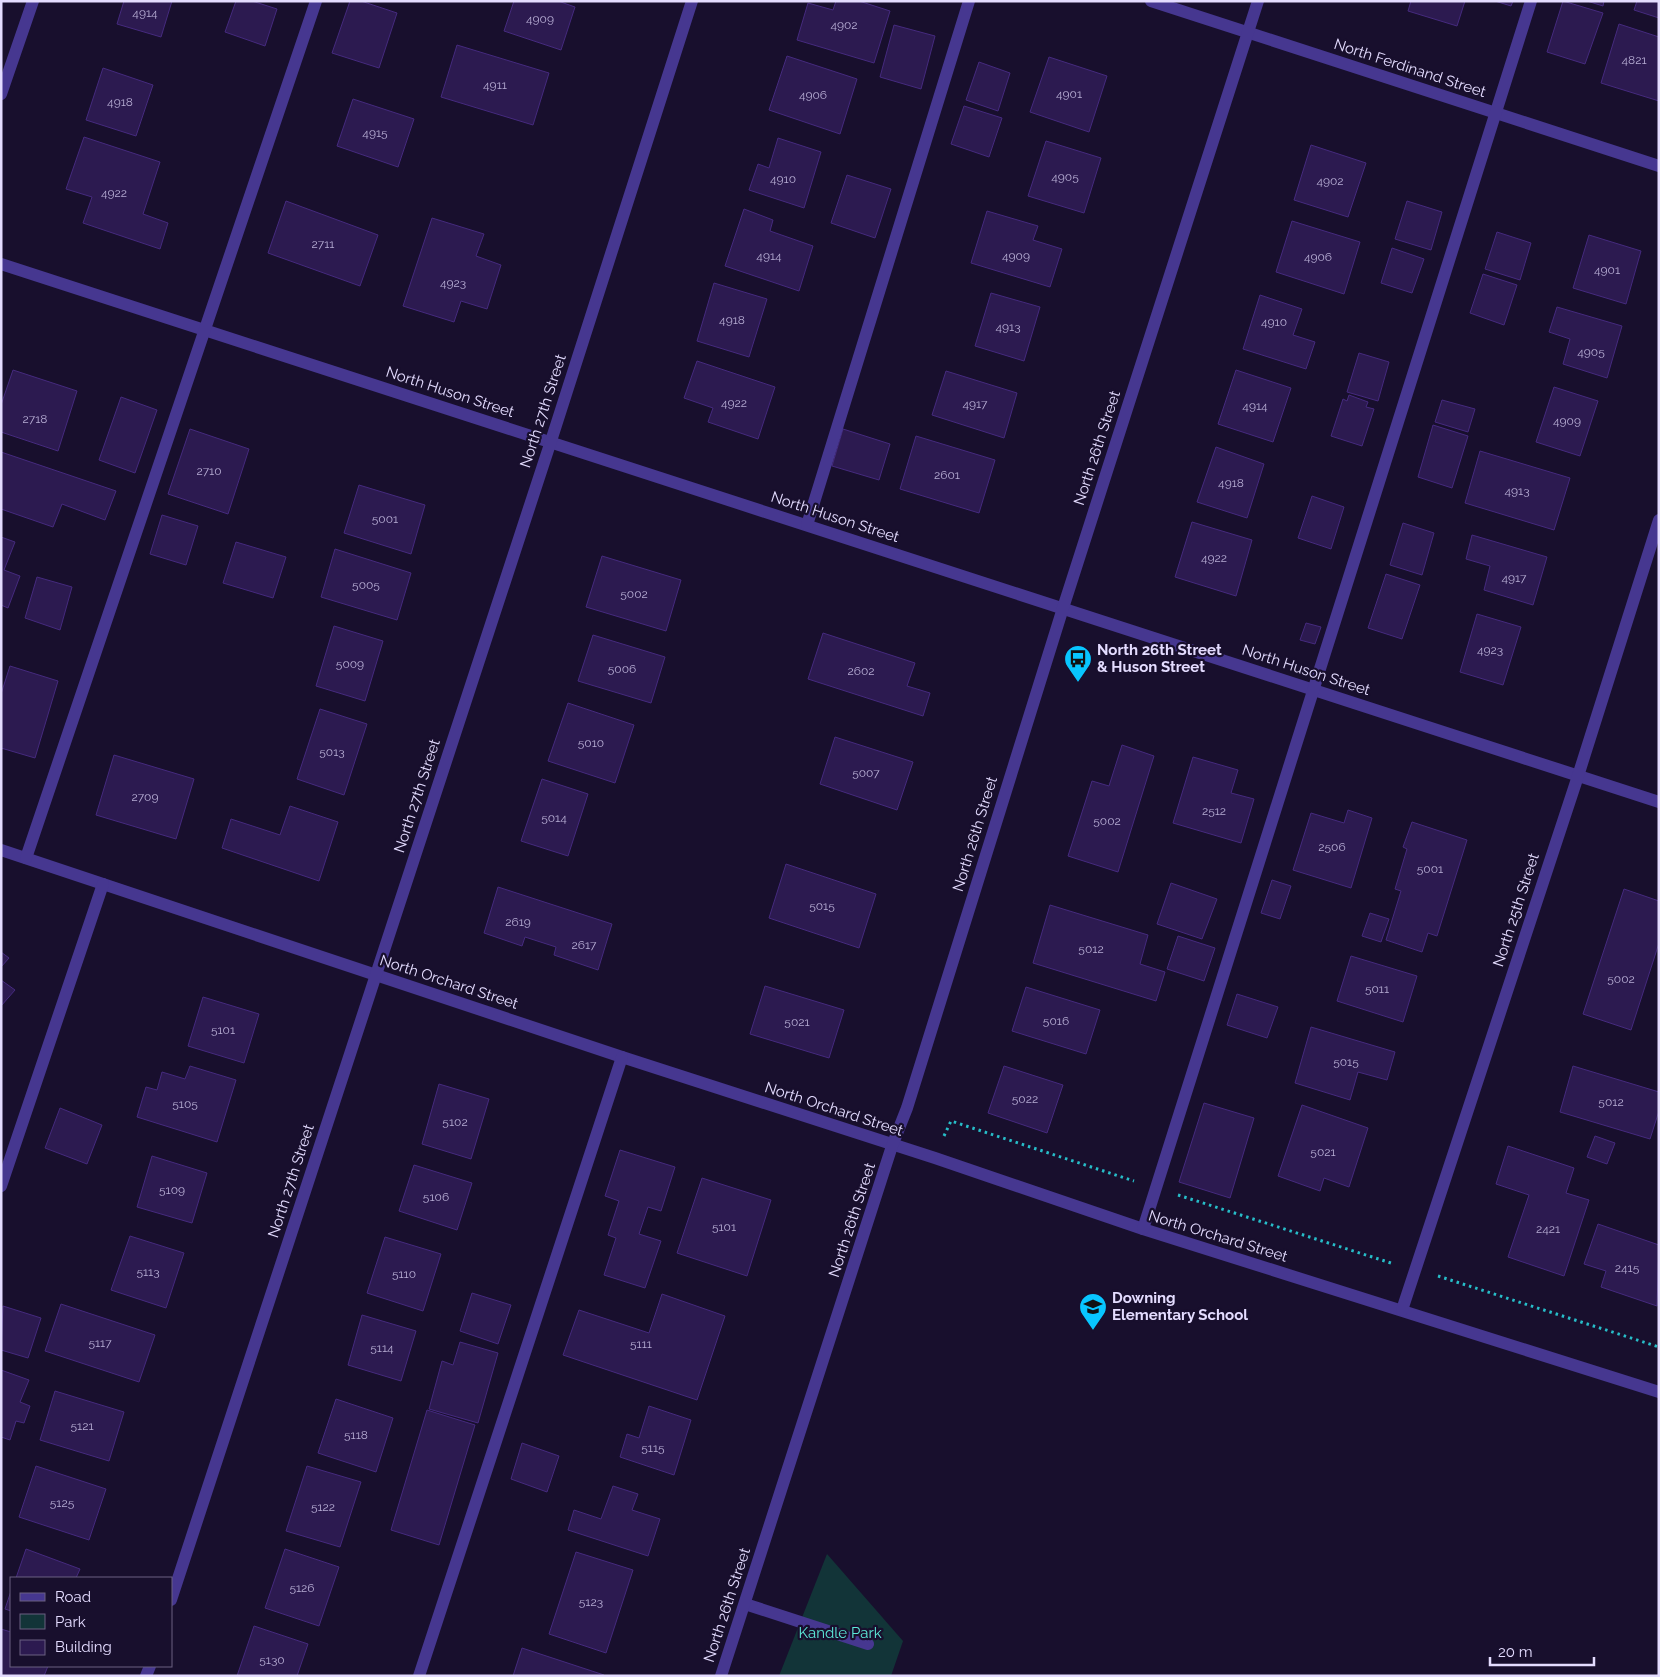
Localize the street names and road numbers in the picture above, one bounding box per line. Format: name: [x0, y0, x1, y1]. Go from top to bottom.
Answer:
street label: North Ferdinand Street: [1332, 35, 1488, 101]
street label: North 27th Street: [516, 352, 570, 470]
street label: North Huson Street: [384, 363, 516, 421]
street label: North 26th Street: [1070, 388, 1124, 508]
street label: North Huson Street: [769, 488, 901, 546]
street label: North Huson Street: [1240, 641, 1372, 699]
street label: North 27th Street: [390, 737, 444, 855]
street label: North 26th Street: [949, 774, 1001, 894]
street label: North 25th Street: [1489, 851, 1543, 969]
street label: North Orchard Street: [378, 951, 520, 1013]
street label: North Orchard Street: [763, 1078, 905, 1140]
street label: North 27th Street: [264, 1122, 318, 1240]
street label: North 26th Street: [825, 1160, 879, 1280]
street label: North Orchard Street: [1146, 1206, 1290, 1266]
street label: North 26th Street: [700, 1545, 754, 1665]

